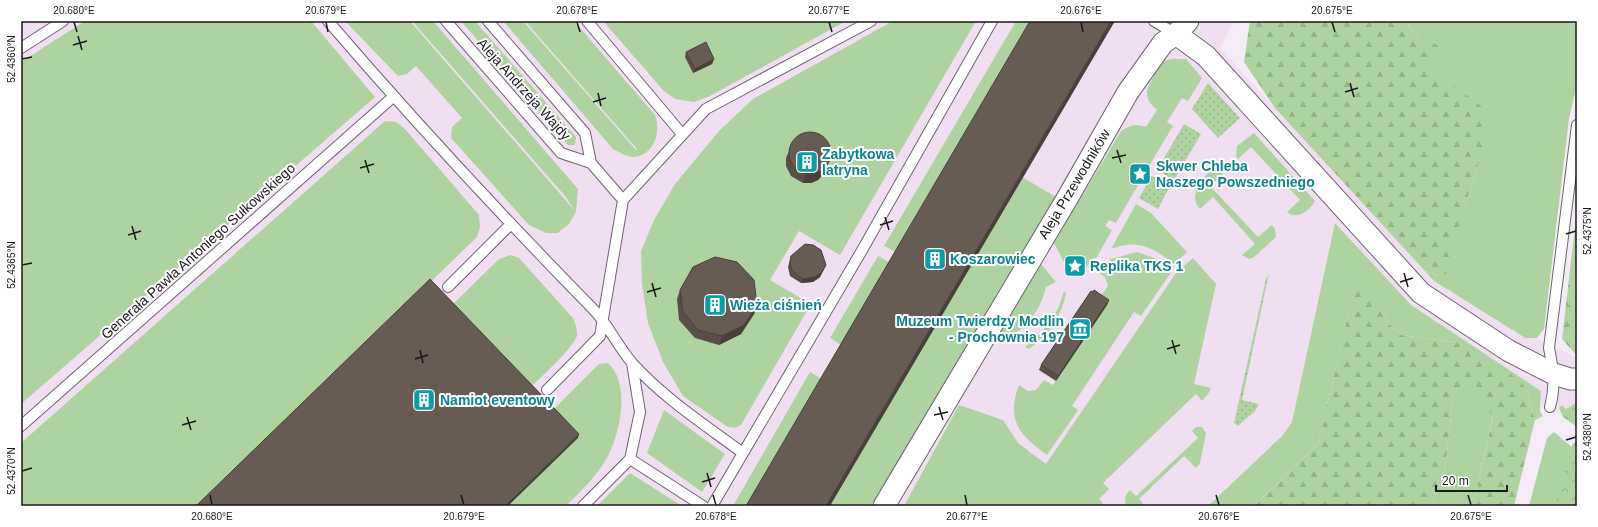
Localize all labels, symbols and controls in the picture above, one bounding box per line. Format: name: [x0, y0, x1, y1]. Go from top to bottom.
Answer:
text: 20.680°E: [53, 5, 95, 16]
text: 20.679°E: [305, 5, 347, 16]
text: 20.678°E: [556, 5, 598, 16]
text: 20.677°E: [808, 5, 850, 16]
text: 20.676°E: [1060, 5, 1102, 16]
text: 20.675°E: [1311, 5, 1353, 16]
text: 52.4360°N: [6, 35, 17, 83]
street label: Aleja Andrzeja Wajdy: [474, 35, 574, 143]
street label: Aleja Przewodników: [1035, 125, 1114, 242]
place label: Zabytkowa latryna: [822, 146, 895, 178]
building icon: Zabytkowa latryna: [794, 149, 820, 175]
place label: Skwer Chleba Naszego Powszedniego: [1156, 158, 1315, 190]
street label: Generała Pawła Antoniego Sułkowskiego: [98, 160, 298, 342]
place icon: Skwer Chleba Naszego Powszedniego: [1127, 161, 1153, 187]
text: 52.4375°N: [1582, 207, 1593, 255]
text: 52.4365°N: [6, 241, 17, 289]
building icon: Koszarowiec: [922, 246, 948, 272]
place label: Koszarowiec: [950, 251, 1036, 267]
place icon: Replika TKS 1: [1062, 253, 1088, 279]
place label: Replika TKS 1: [1090, 258, 1184, 274]
building icon: Wieża ciśnień: [702, 292, 728, 318]
place label: Wieża ciśnień: [730, 297, 822, 313]
place label: Muzeum Twierdzy Modlin - Prochownia 197: [896, 313, 1064, 345]
museum icon: Muzeum Twierdzy Modlin - Prochownia 197: [1067, 316, 1093, 342]
building icon: Namiot eventowy: [411, 387, 437, 413]
place label: Namiot eventowy: [440, 392, 555, 408]
text: 52.4380°N: [1582, 413, 1593, 461]
text: 52.4370°N: [6, 447, 17, 495]
scale bar: [1436, 467, 1507, 493]
text: 20 m: [1442, 474, 1469, 488]
text: 20.680°E: [191, 511, 233, 522]
text: 20.679°E: [443, 511, 485, 522]
text: 20.678°E: [695, 511, 737, 522]
text: 20.677°E: [946, 511, 988, 522]
text: 20.676°E: [1198, 511, 1240, 522]
text: 20.675°E: [1450, 511, 1492, 522]

